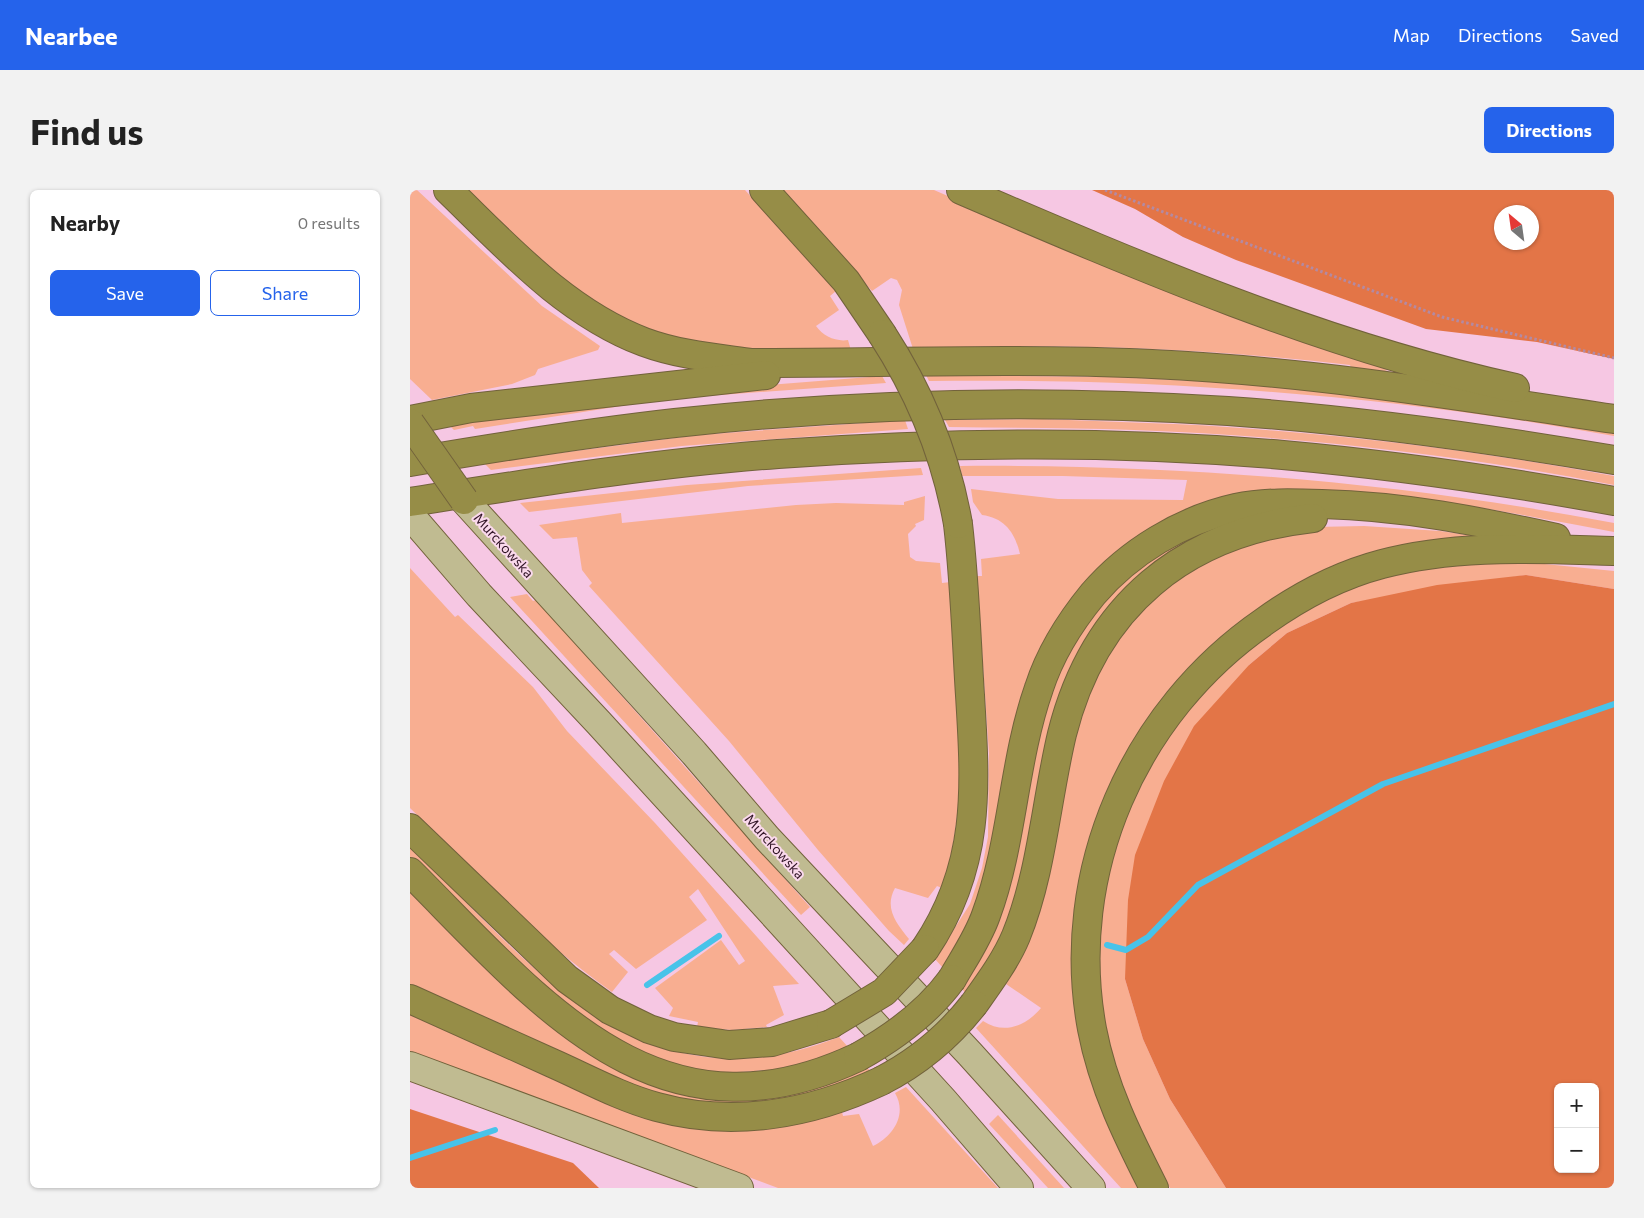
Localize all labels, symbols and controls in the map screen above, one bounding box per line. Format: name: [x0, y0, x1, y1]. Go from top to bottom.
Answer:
text: Nearbee: [25, 21, 118, 50]
text: Map: [1393, 24, 1430, 46]
text: Directions: [1458, 24, 1542, 46]
text: Saved: [1570, 24, 1619, 46]
button: Directions: [1484, 107, 1614, 153]
text: Find us: [30, 109, 144, 152]
north arrow: [1494, 205, 1539, 250]
text: Nearby: [50, 210, 120, 235]
text: 0 results: [298, 213, 360, 232]
button: Save: [50, 270, 200, 316]
button: Share: [210, 270, 360, 316]
street label: Murckowska: [470, 509, 538, 581]
street label: Murckowska: [741, 810, 809, 882]
map controls: [1554, 1083, 1599, 1173]
button: +: [1554, 1083, 1599, 1128]
button: −: [1554, 1128, 1599, 1173]

